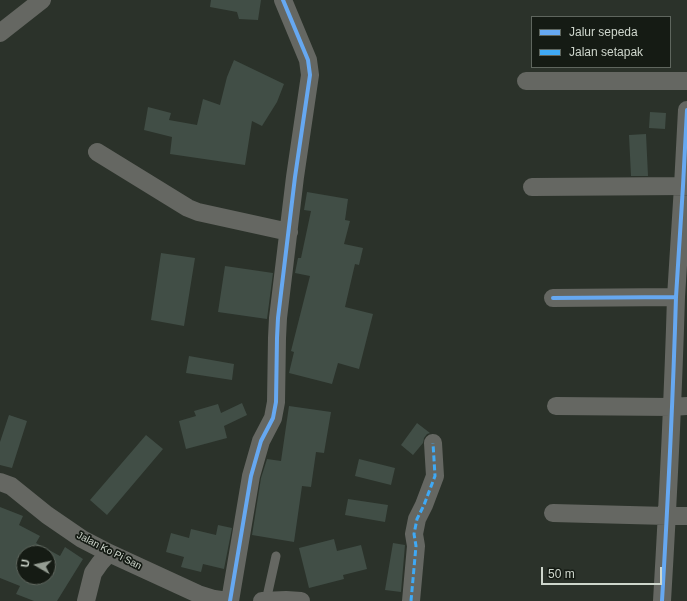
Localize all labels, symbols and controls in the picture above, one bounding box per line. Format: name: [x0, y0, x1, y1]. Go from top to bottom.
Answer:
legend: [531, 16, 671, 68]
text: Jalur sepeda: [569, 25, 638, 39]
text: Jalan setapak: [569, 45, 643, 59]
street label: Jalan Ko Pi San: [75, 530, 143, 572]
north arrow: [16, 545, 56, 585]
text: U: [19, 558, 32, 568]
scale bar: [543, 559, 664, 585]
text: 50 m: [548, 567, 575, 581]

